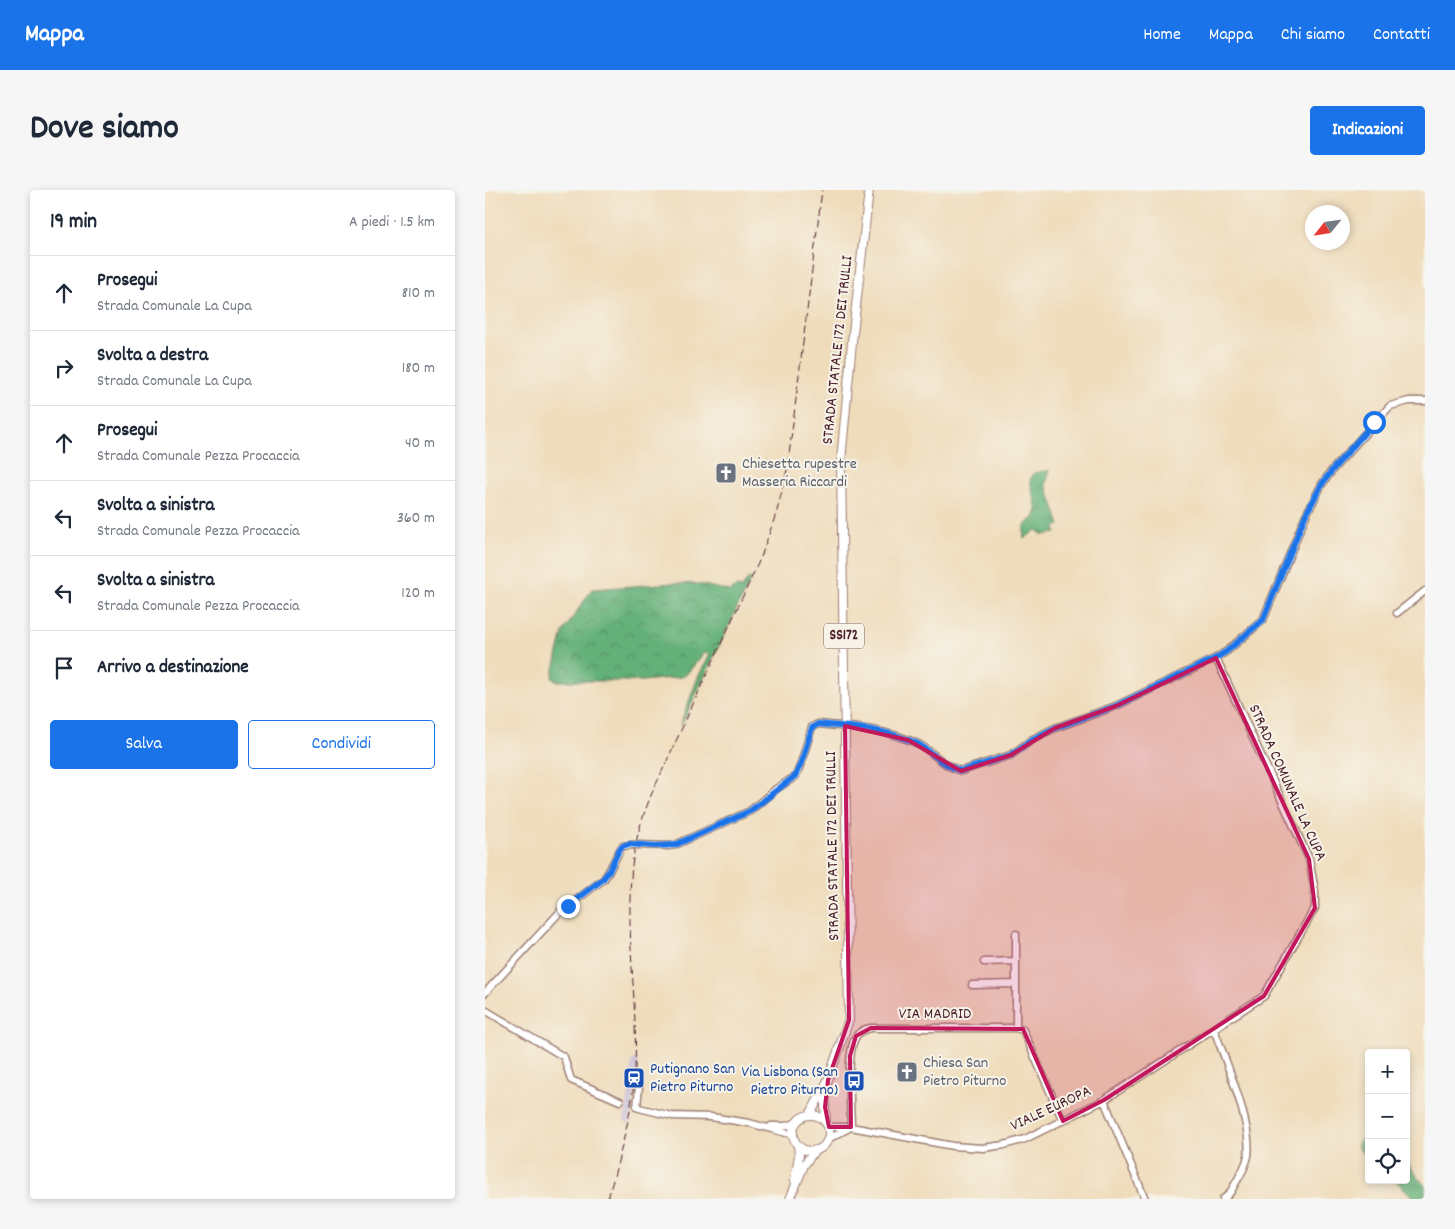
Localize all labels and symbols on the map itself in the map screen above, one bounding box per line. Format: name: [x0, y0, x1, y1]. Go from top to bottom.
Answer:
north arrow: [1305, 205, 1350, 250]
street label: STRADA STATALE 172 DEI TRULLI: [817, 254, 859, 446]
route start: [1363, 411, 1386, 434]
place label: Chiesetta rupestre Masseria Riccardi: [742, 453, 857, 494]
church icon: Chiesetta rupestre Masseria Riccardi: [714, 461, 738, 485]
road number: SS172: [824, 624, 864, 648]
street label: STRADA COMUNALE LA CUPA: [1242, 701, 1332, 865]
street label: STRADA STATALE 172 DEI TRULLI: [820, 751, 846, 941]
route end: [557, 895, 580, 918]
street label: VIA MADRID: [899, 1003, 971, 1026]
place label: Chiesa San Pietro Piturno: [923, 1052, 1006, 1093]
place label: Putignano San Pietro Piturno: [650, 1058, 735, 1099]
church icon: Chiesa San Pietro Piturno: [895, 1060, 919, 1084]
place label: Via Lisbona (San Pietro Piturno): [742, 1061, 838, 1102]
station icon: Putignano San Pietro Piturno: [622, 1066, 646, 1090]
bus stop icon: Via Lisbona (San Pietro Piturno): [842, 1069, 866, 1093]
street label: VIALE EUROPA: [1007, 1080, 1095, 1138]

